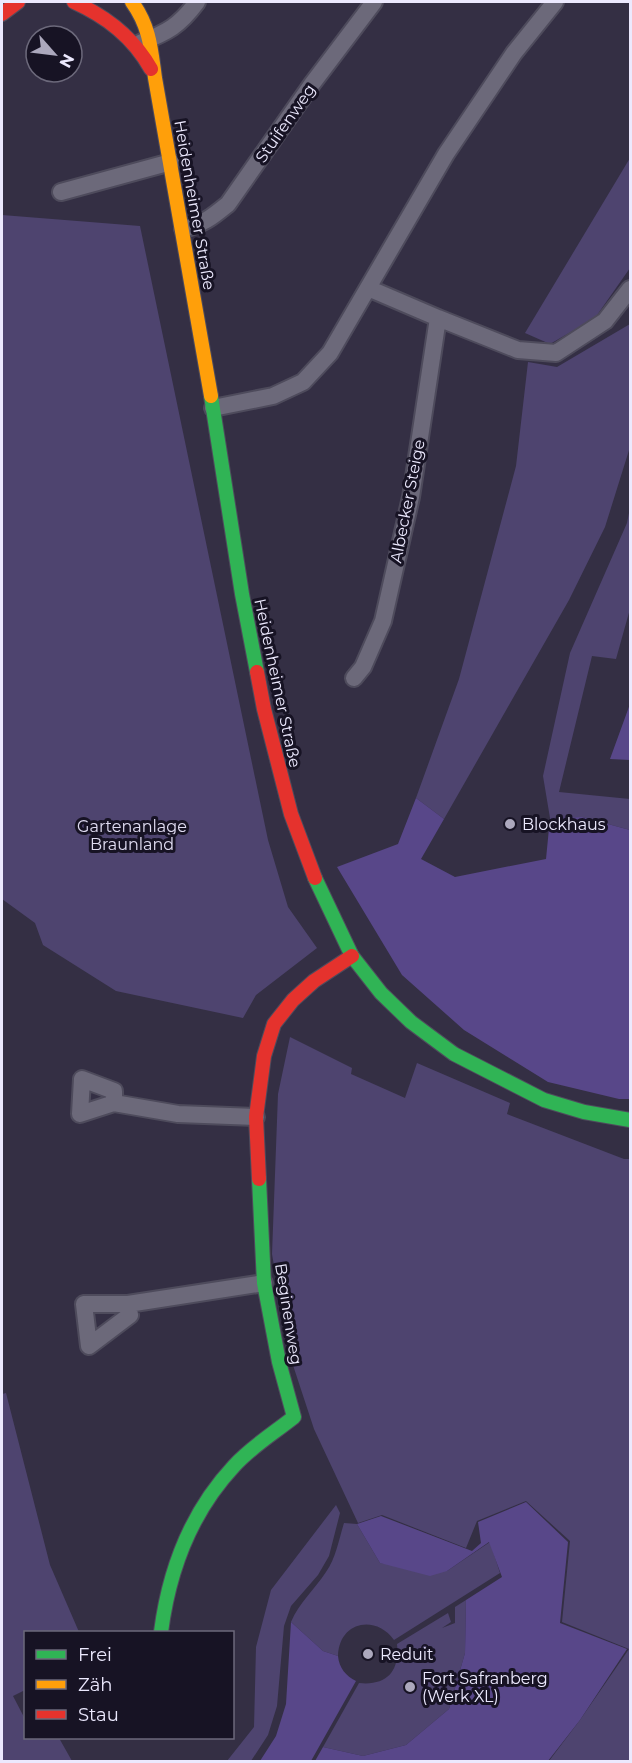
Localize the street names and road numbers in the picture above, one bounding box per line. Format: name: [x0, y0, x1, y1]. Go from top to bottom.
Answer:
street label: Stuifenweg: [251, 80, 319, 166]
street label: Heidenheimer Straße: [170, 119, 219, 292]
street label: Albecker Steige: [386, 438, 429, 564]
street label: Heidenheimer Straße: [250, 597, 305, 769]
street label: Beginenweg: [271, 1262, 306, 1366]

